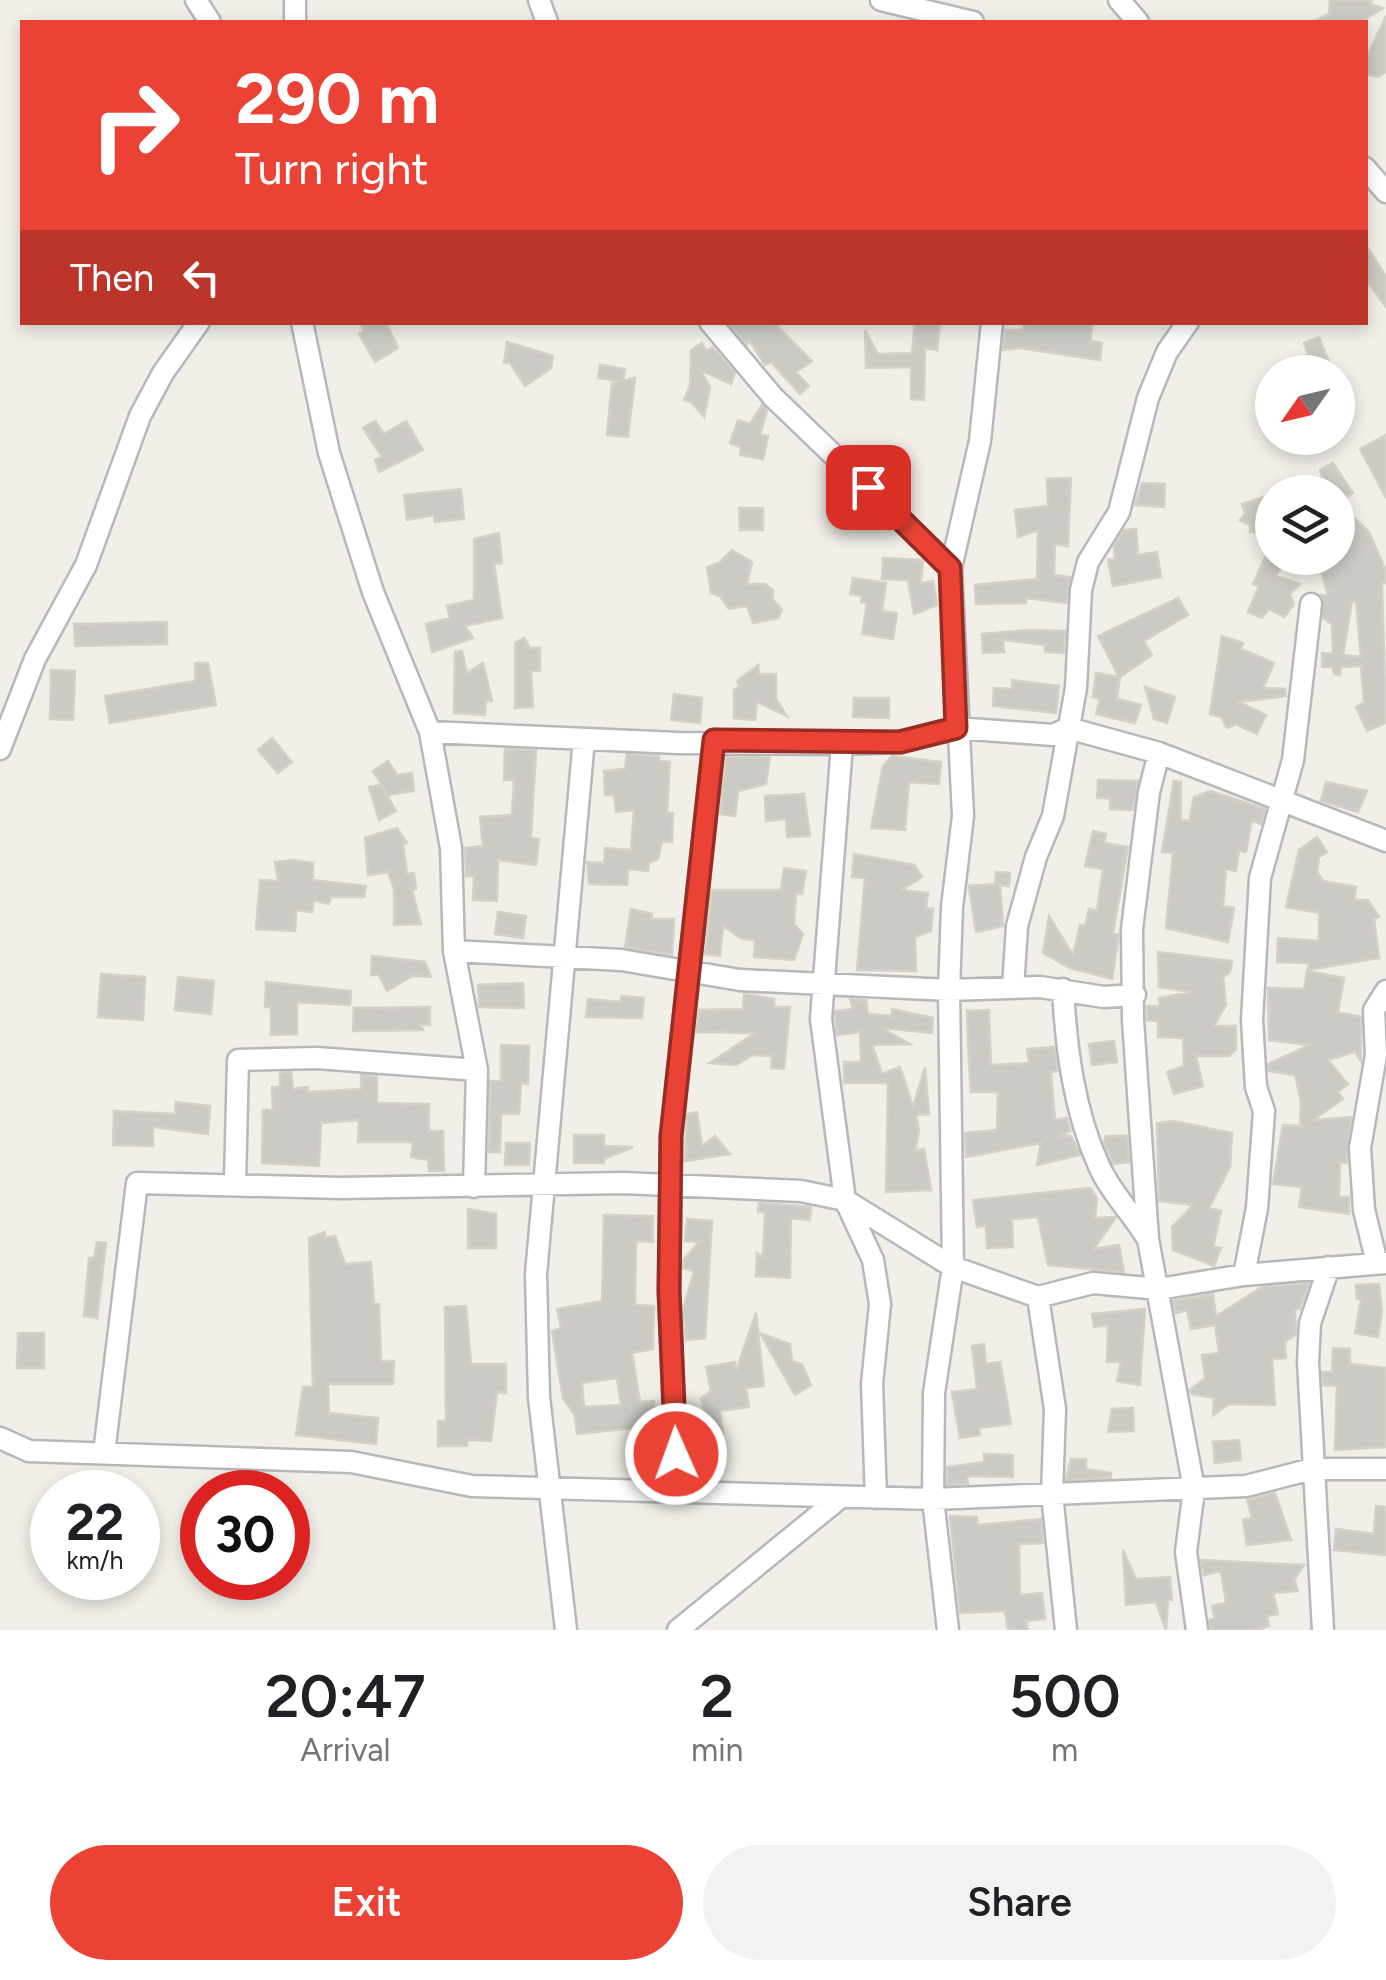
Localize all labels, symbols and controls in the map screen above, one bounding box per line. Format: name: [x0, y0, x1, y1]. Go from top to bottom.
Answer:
text: 290 m: [235, 56, 439, 141]
icon: right: [70, 60, 200, 190]
text: Turn right: [235, 141, 428, 195]
icon: left: [174, 250, 229, 305]
text: Then: [70, 255, 154, 301]
north arrow: [1255, 355, 1355, 455]
map controls: [1255, 355, 1355, 575]
pin: [826, 445, 911, 530]
icon: arrive: [841, 460, 896, 515]
button: layers: [1255, 475, 1355, 575]
position arrow: [624, 1402, 728, 1506]
speed limit sign: 30: [180, 1470, 310, 1600]
text: 22: [66, 1492, 124, 1553]
text: km/h: [66, 1545, 124, 1575]
text: 20:47: [265, 1660, 426, 1732]
text: 2: [700, 1660, 734, 1732]
text: 500: [1009, 1660, 1121, 1732]
text: Arrival: [300, 1731, 391, 1769]
text: min: [691, 1731, 743, 1769]
text: m: [1051, 1731, 1078, 1769]
button: Exit: [50, 1845, 683, 1960]
button: Share: [703, 1845, 1336, 1960]

